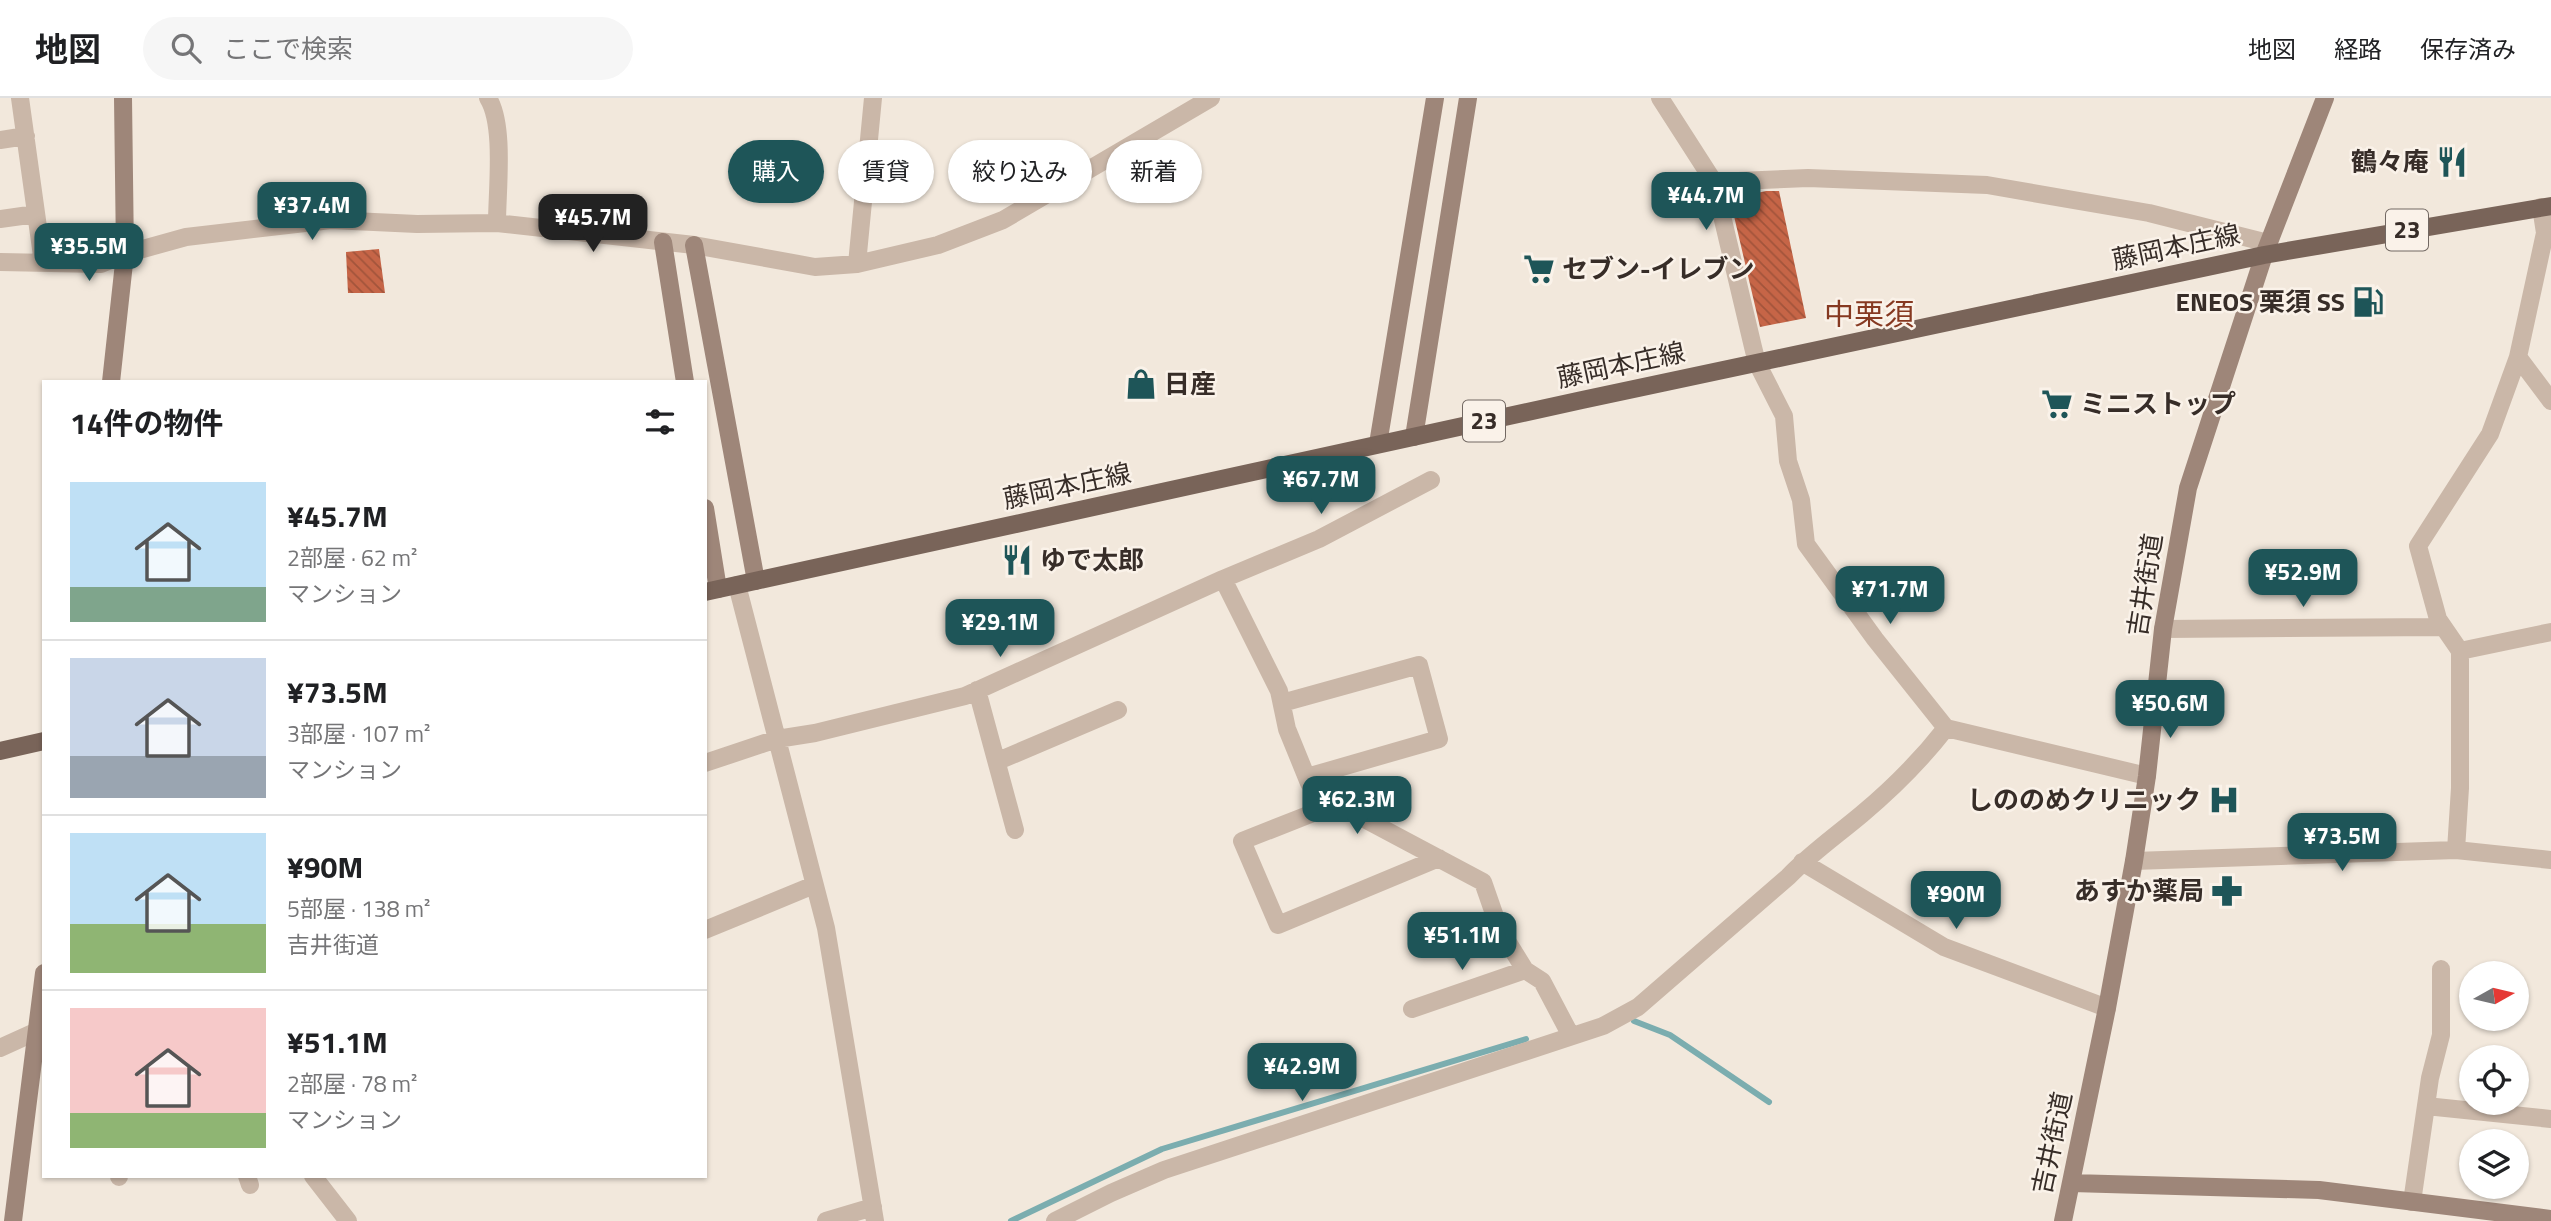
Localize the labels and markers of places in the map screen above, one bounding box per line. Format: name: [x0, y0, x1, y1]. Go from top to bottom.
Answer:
place label: 鶴々庵: [2351, 142, 2429, 181]
restaurant icon: 鶴々庵: [2435, 145, 2469, 179]
pin: ¥44.7M: [1649, 172, 1763, 232]
pin: ¥37.4M: [255, 183, 369, 242]
pin: ¥45.7M: [536, 194, 650, 254]
pin: ¥35.5M: [32, 223, 146, 283]
place label: セブン-イレブン: [1562, 249, 1755, 288]
supermarket icon: セブン-イレブン: [1522, 252, 1556, 286]
place label: ENEOS 栗須 SS: [2176, 282, 2345, 321]
fuel station icon: ENEOS 栗須 SS: [2351, 285, 2385, 319]
place label: 日産: [1164, 364, 1216, 403]
shop icon: 日産: [1124, 367, 1158, 401]
place label: ミニストップ: [2080, 384, 2236, 423]
supermarket icon: ミニストップ: [2040, 387, 2074, 421]
pin: ¥67.7M: [1264, 456, 1378, 516]
place label: ゆで太郎: [1040, 540, 1144, 579]
restaurant icon: ゆで太郎: [1000, 543, 1034, 577]
pin: ¥52.9M: [2246, 550, 2360, 609]
pin: ¥71.7M: [1833, 566, 1947, 626]
pin: ¥29.1M: [943, 600, 1057, 659]
pin: ¥50.6M: [2113, 680, 2227, 740]
pin: ¥62.3M: [1300, 776, 1414, 836]
place label: しののめクリニック: [1967, 780, 2201, 819]
hospital icon: しののめクリニック: [2207, 783, 2241, 817]
pin: ¥73.5M: [2285, 814, 2399, 873]
place label: あすか薬局: [2074, 871, 2204, 910]
pin: ¥90M: [1915, 872, 1997, 931]
pharmacy icon: あすか薬局: [2210, 874, 2244, 908]
pin: ¥51.1M: [1405, 912, 1519, 972]
pin: ¥42.9M: [1245, 1044, 1359, 1103]

